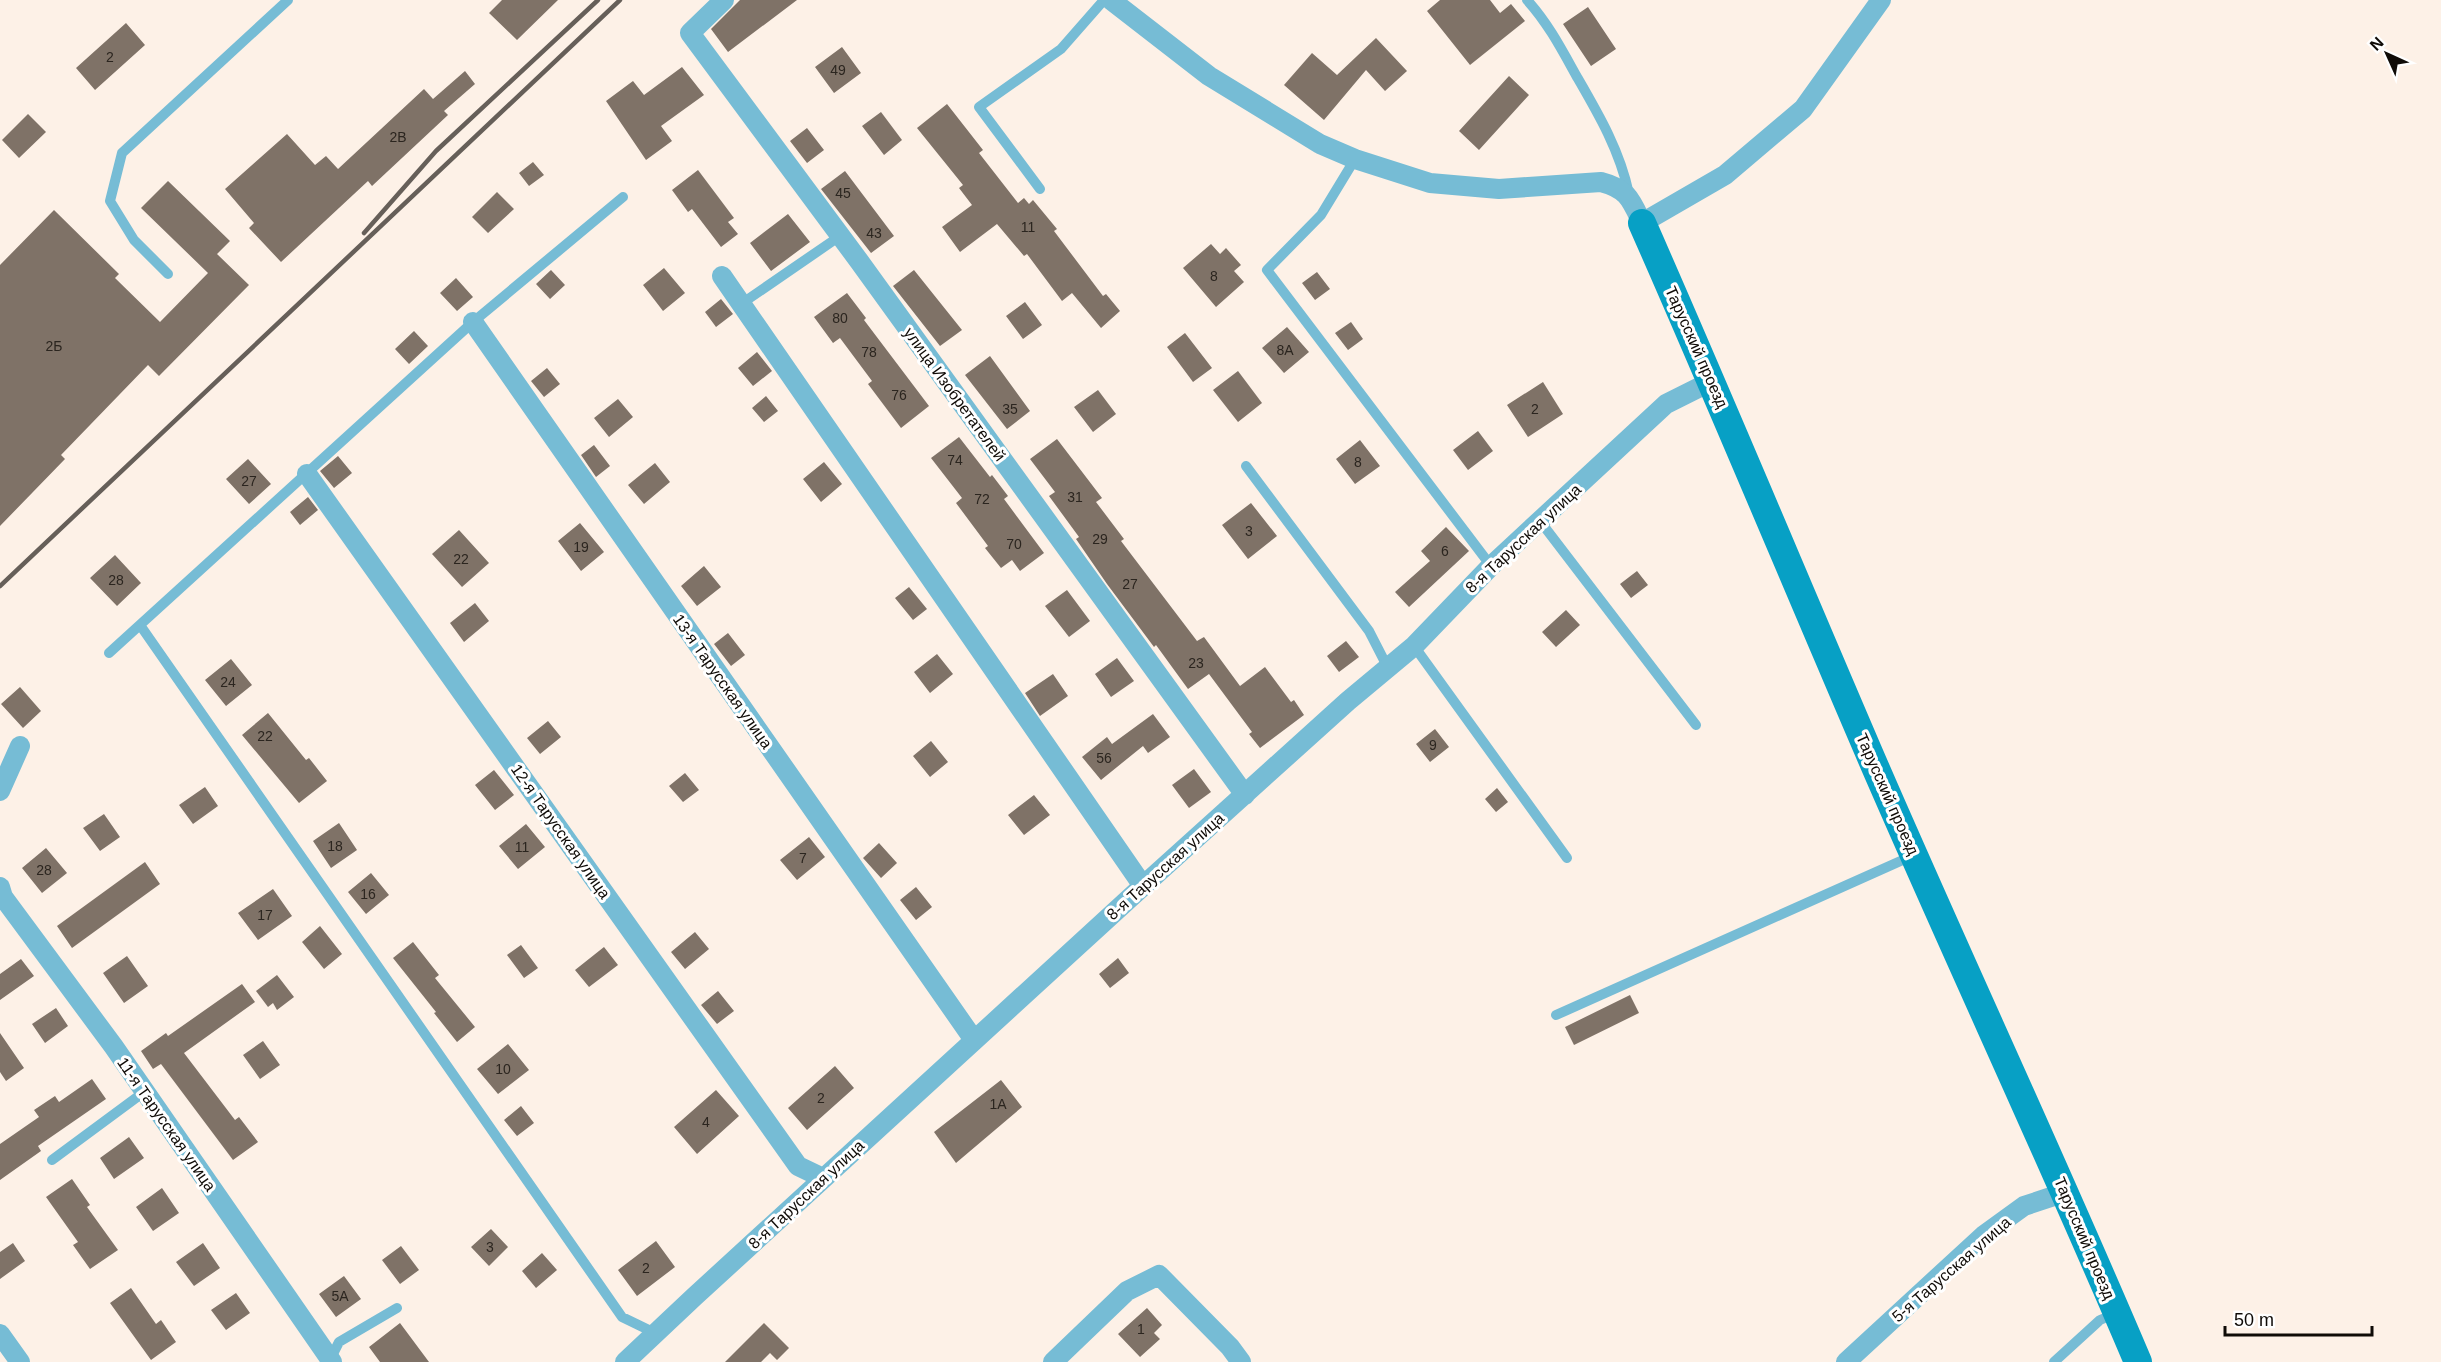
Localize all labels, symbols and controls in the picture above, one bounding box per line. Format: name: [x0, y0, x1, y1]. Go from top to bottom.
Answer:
north arrow: [2357, 24, 2417, 84]
text: N: [2367, 34, 2387, 54]
house number: 2: [106, 49, 114, 65]
house number: 49: [830, 62, 846, 78]
house number: 2В: [389, 129, 407, 145]
house number: 45: [835, 185, 851, 201]
house number: 11: [1021, 219, 1035, 235]
house number: 43: [866, 225, 882, 241]
house number: 8: [1210, 268, 1218, 284]
street label: Тарусский проезд: [1662, 284, 1731, 411]
house number: 80: [832, 310, 848, 326]
street label: улица Изобретателей: [900, 324, 1009, 464]
house number: 2Б: [46, 338, 62, 354]
house number: 8А: [1276, 342, 1294, 358]
house number: 78: [861, 344, 877, 360]
house number: 76: [891, 387, 907, 403]
house number: 35: [1002, 401, 1018, 417]
house number: 2: [1531, 401, 1539, 417]
house number: 74: [947, 452, 963, 468]
house number: 8: [1354, 454, 1362, 470]
house number: 27: [241, 473, 257, 489]
street label: 8-я Тарусская улица: [1462, 481, 1584, 596]
house number: 31: [1067, 489, 1083, 505]
house number: 72: [974, 491, 990, 507]
house number: 3: [1245, 523, 1253, 539]
house number: 29: [1092, 531, 1108, 547]
house number: 70: [1006, 536, 1022, 552]
house number: 19: [573, 539, 589, 555]
house number: 6: [1441, 543, 1449, 559]
house number: 22: [453, 551, 469, 567]
house number: 28: [108, 572, 124, 588]
house number: 27: [1122, 576, 1138, 592]
street label: 13-я Тарусская улица: [670, 611, 776, 752]
house number: 23: [1188, 655, 1204, 671]
house number: 24: [220, 674, 236, 690]
house number: 22: [257, 728, 273, 744]
street label: Тарусский проезд: [1853, 731, 1922, 858]
house number: 9: [1429, 737, 1437, 753]
house number: 56: [1096, 750, 1112, 766]
street label: 12-я Тарусская улица: [508, 761, 614, 902]
street label: 8-я Тарусская улица: [1103, 809, 1227, 923]
house number: 18: [327, 838, 343, 854]
house number: 11: [515, 839, 529, 855]
house number: 7: [799, 850, 807, 866]
house number: 28: [36, 862, 52, 878]
house number: 16: [360, 886, 376, 902]
house number: 17: [257, 907, 273, 923]
street label: 11-я Тарусская улица: [114, 1054, 219, 1194]
house number: 10: [495, 1061, 511, 1077]
house number: 2: [817, 1090, 825, 1106]
house number: 1А: [989, 1096, 1007, 1112]
house number: 4: [702, 1114, 710, 1130]
street label: 8-я Тарусская улица: [745, 1137, 867, 1252]
street label: Тарусский проезд: [2051, 1175, 2118, 1302]
street label: 5-я Тарусская улица: [1889, 1213, 2014, 1325]
house number: 3: [486, 1239, 494, 1255]
house number: 2: [642, 1260, 650, 1276]
house number: 5А: [331, 1288, 349, 1304]
scale bar: [2225, 1299, 2372, 1337]
text: 50 m: [2234, 1310, 2274, 1330]
house number: 1: [1137, 1321, 1145, 1337]

